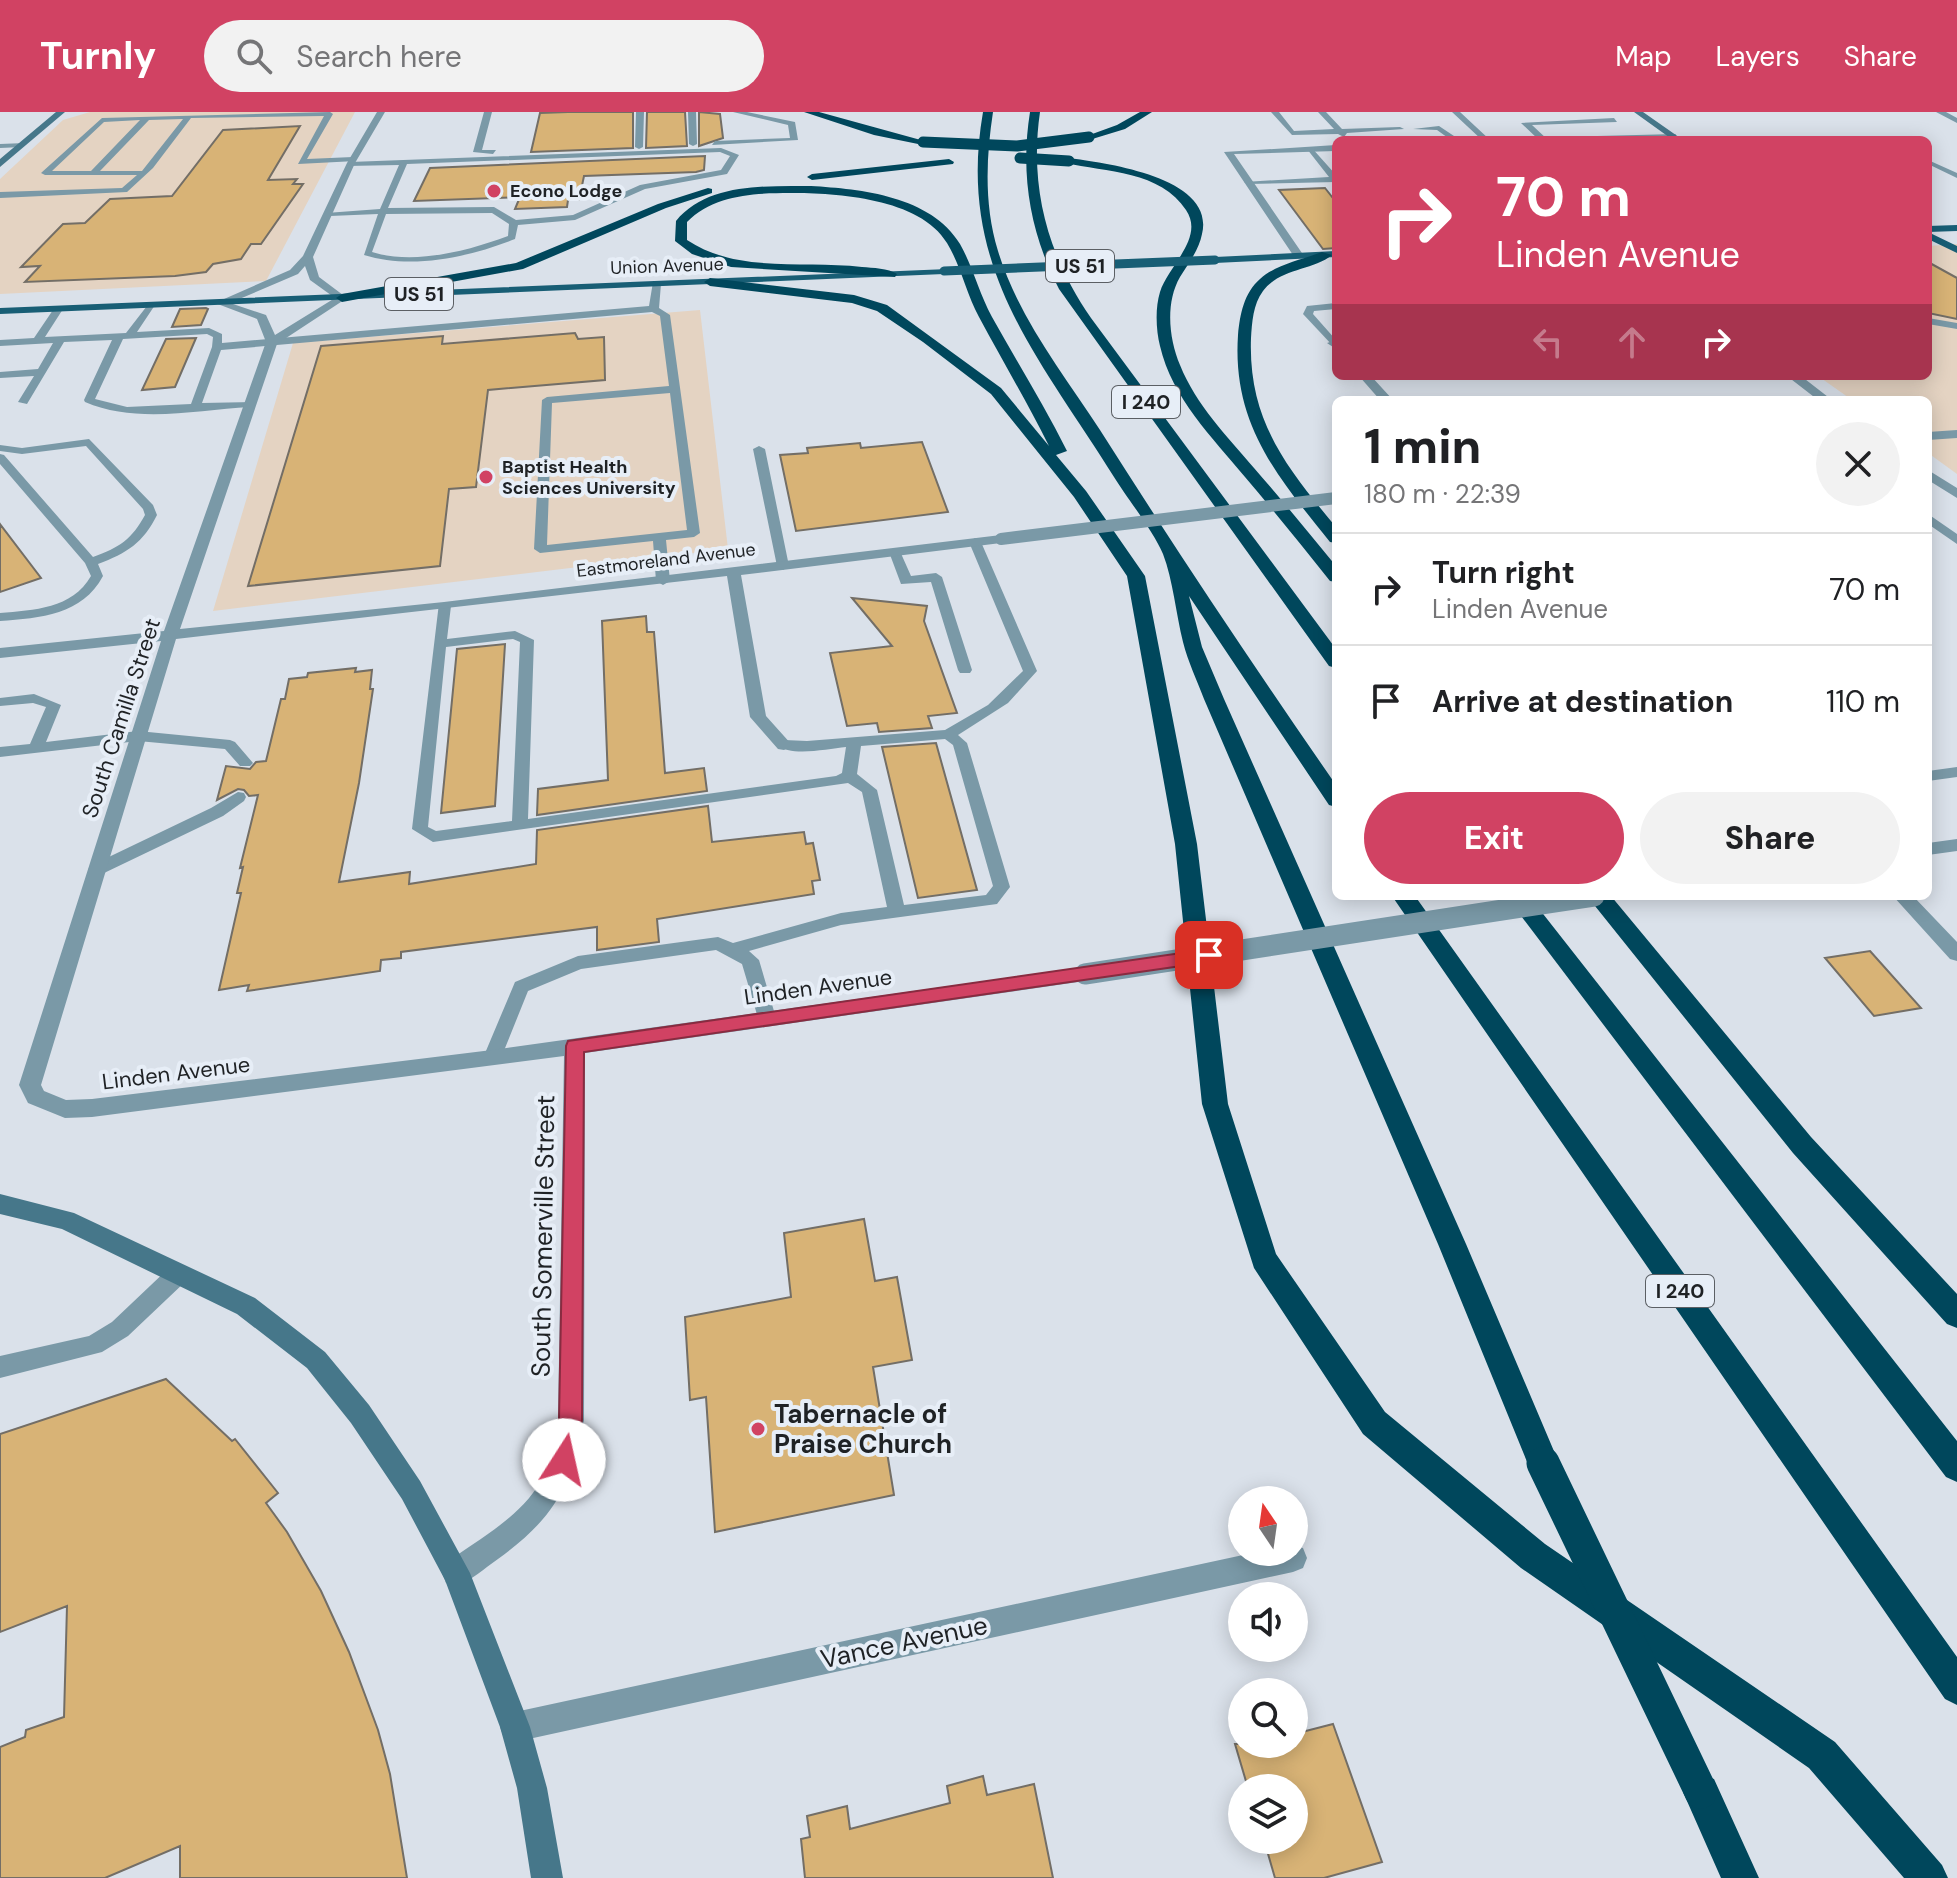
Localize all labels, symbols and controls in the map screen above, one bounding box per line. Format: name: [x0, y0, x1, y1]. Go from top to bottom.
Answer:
search box: [204, 20, 764, 92]
text: Turnly: [40, 31, 156, 81]
icon: search: [232, 34, 276, 78]
text: Search here: [296, 37, 462, 76]
text: Map: [1615, 38, 1672, 75]
text: Layers: [1716, 38, 1800, 75]
text: Share: [1844, 38, 1917, 75]
text: 70 m: [1496, 160, 1631, 233]
icon: right: [1364, 168, 1468, 272]
place label: Econo Lodge: [510, 179, 622, 203]
marker: Econo Lodge: [485, 182, 503, 200]
text: Linden Avenue: [1496, 231, 1740, 278]
road number: US 51: [1046, 250, 1114, 282]
street label: Union Avenue: [610, 252, 724, 280]
road number: US 51: [385, 278, 453, 310]
icon: left: [1526, 320, 1570, 364]
icon: ahead: [1610, 320, 1654, 364]
icon: right: [1694, 320, 1738, 364]
road number: I 240: [1112, 386, 1180, 418]
text: 1 min: [1364, 415, 1481, 478]
button: close: [1816, 422, 1900, 506]
place label: Baptist Health Sciences University: [502, 455, 676, 500]
marker: Baptist Health Sciences University: [477, 468, 495, 486]
text: 180 m · 22:39: [1364, 477, 1521, 511]
street label: Eastmoreland Avenue: [575, 537, 757, 583]
text: Turn right: [1432, 553, 1575, 592]
icon: right: [1364, 567, 1408, 611]
text: 70 m: [1829, 570, 1900, 609]
text: Linden Avenue: [1432, 592, 1608, 626]
street label: South Camilla Street: [75, 615, 167, 821]
icon: arrive: [1364, 679, 1408, 723]
text: Arrive at destination: [1432, 682, 1733, 721]
text: 110 m: [1826, 682, 1900, 721]
button: Exit: [1364, 792, 1624, 884]
button: Share: [1640, 792, 1900, 884]
pin: [1175, 921, 1243, 989]
icon: arrive: [1187, 933, 1231, 977]
street label: Linden Avenue: [742, 962, 894, 1012]
street label: Linden Avenue: [100, 1050, 252, 1096]
street label: South Somerville Street: [524, 1095, 562, 1377]
road number: I 240: [1646, 1275, 1714, 1307]
place label: Tabernacle of Praise Church: [774, 1397, 952, 1461]
position arrow: [522, 1418, 606, 1502]
marker: Tabernacle of Praise Church: [749, 1420, 767, 1438]
north arrow: [1228, 1486, 1308, 1566]
map controls: [1228, 1486, 1308, 1854]
button: sound: [1228, 1582, 1308, 1662]
street label: Vance Avenue: [817, 1608, 991, 1676]
button: search: [1228, 1678, 1308, 1758]
button: layers: [1228, 1774, 1308, 1854]

